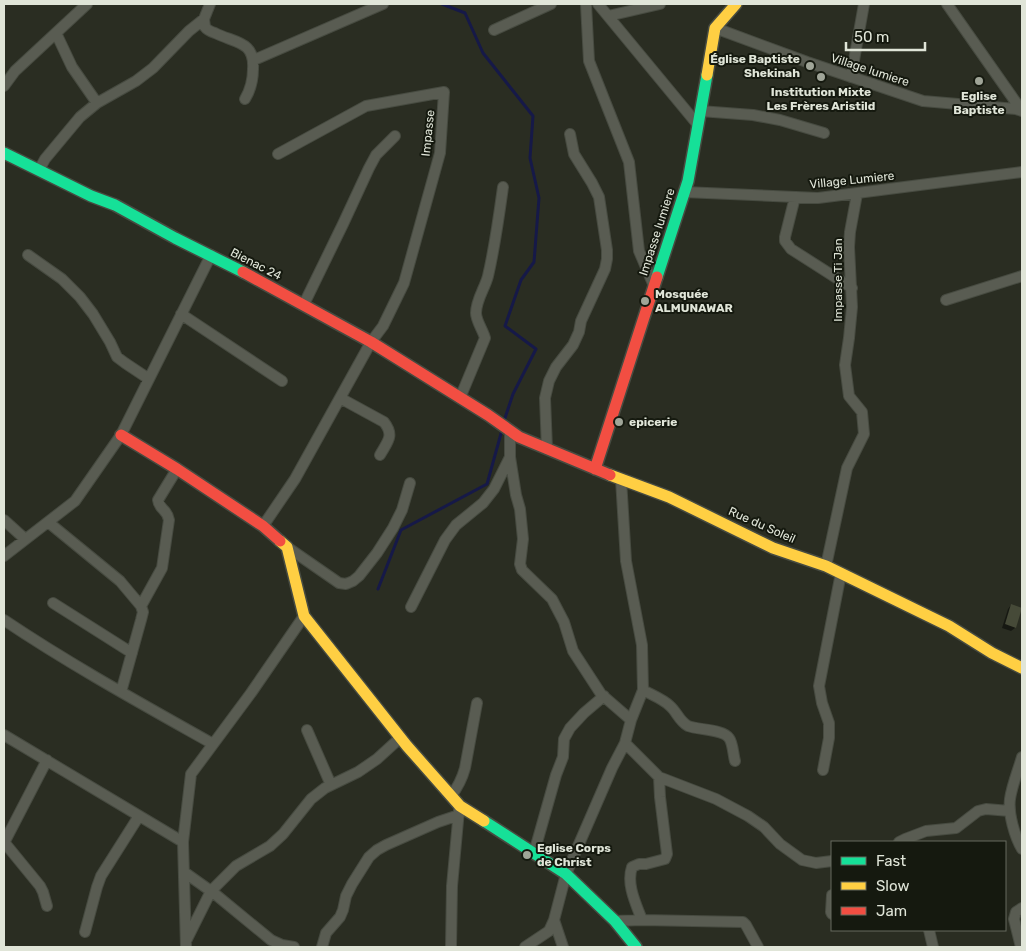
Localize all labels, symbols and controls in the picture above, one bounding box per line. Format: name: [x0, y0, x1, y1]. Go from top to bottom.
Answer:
scale bar: [846, 20, 925, 52]
text: 50 m: [854, 28, 889, 46]
street label: Village lumiere: [829, 51, 911, 89]
place label: Église Baptiste Shekinah: [710, 52, 800, 80]
marker: Église Baptiste Shekinah: [804, 60, 816, 72]
marker: Institution Mixte Les Frères Aristild: [815, 71, 827, 83]
marker: Eglise Baptiste: [973, 75, 985, 87]
place label: Institution Mixte Les Frères Aristild: [767, 85, 875, 113]
place label: Eglise Baptiste: [953, 89, 1005, 117]
street label: Impasse: [419, 109, 437, 157]
street label: Village Lumiere: [809, 169, 895, 191]
street label: Impasse lumiere: [636, 186, 678, 278]
street label: Impasse Ti Jan: [831, 238, 845, 322]
street label: Bienac 24: [228, 245, 284, 283]
place label: Mosquée ALMUNAWAR: [655, 287, 733, 315]
marker: Mosquée ALMUNAWAR: [639, 295, 651, 307]
place label: epicerie: [629, 415, 677, 429]
marker: epicerie: [613, 416, 625, 428]
street label: Rue du Soleil: [726, 504, 798, 546]
place label: Eglise Corps de Christ: [537, 841, 611, 869]
legend: [831, 841, 1006, 931]
marker: Eglise Corps de Christ: [521, 849, 533, 861]
text: Fast: [876, 852, 906, 870]
text: Slow: [876, 877, 909, 895]
text: Jam: [876, 902, 907, 920]

